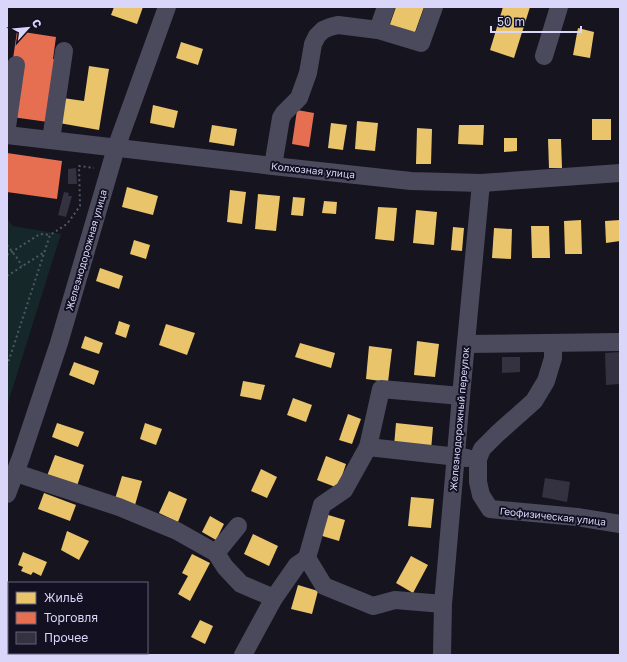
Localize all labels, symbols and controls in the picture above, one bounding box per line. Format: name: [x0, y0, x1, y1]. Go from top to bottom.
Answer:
north arrow: [8, 8, 48, 48]
scale bar: [491, 8, 581, 34]
text: 50 m: [497, 14, 525, 29]
text: С: [30, 17, 45, 30]
street label: Колхозная улица: [270, 160, 356, 180]
street label: Железнодорожная улица: [63, 188, 109, 312]
street label: Железнодорожный переулок: [447, 346, 471, 492]
street label: Геофизическая улица: [499, 504, 607, 528]
legend: [8, 582, 148, 654]
text: Жильё: [44, 590, 83, 605]
text: Торговля: [44, 610, 98, 625]
text: Прочее: [44, 630, 88, 645]

